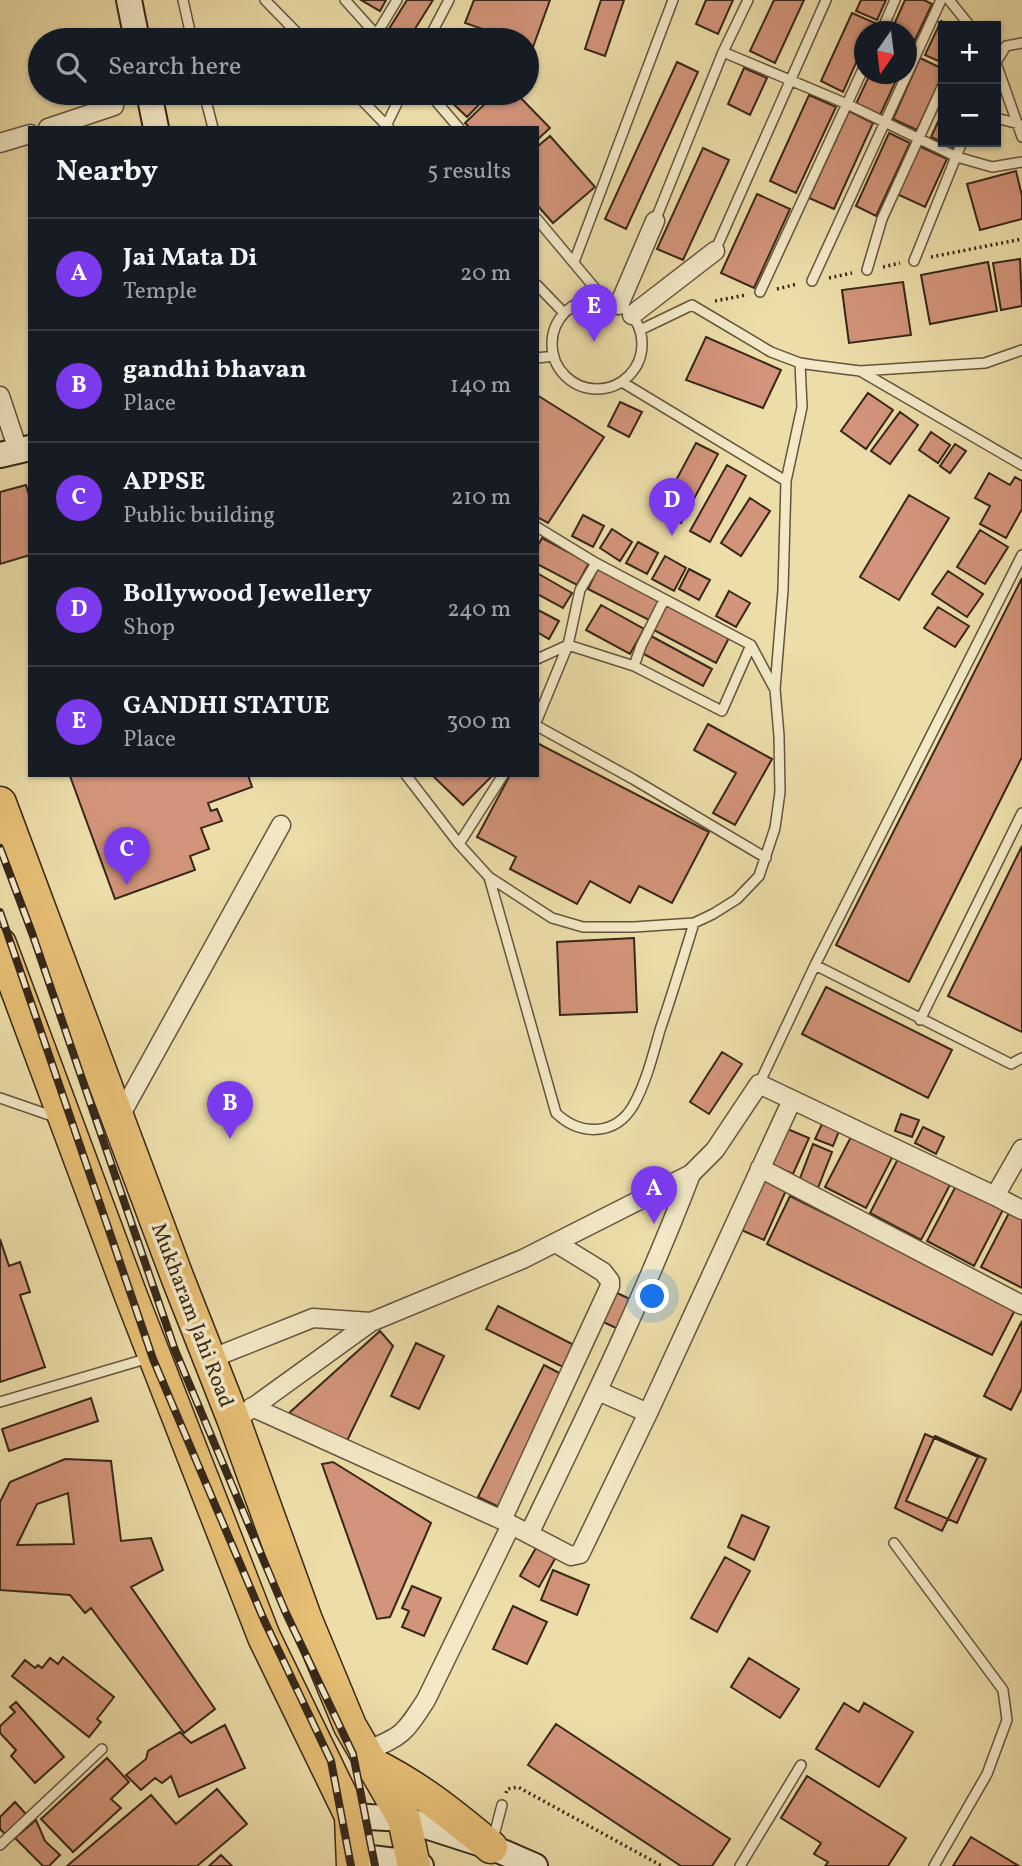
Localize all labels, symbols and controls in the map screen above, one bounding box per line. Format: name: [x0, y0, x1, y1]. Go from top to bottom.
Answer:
north arrow: [854, 21, 917, 84]
map controls: [938, 21, 1001, 147]
button: +: [938, 21, 1001, 84]
search box: [28, 28, 539, 105]
icon: search: [52, 48, 90, 86]
text: Search here: [108, 49, 241, 85]
button: −: [938, 84, 1001, 147]
text: Nearby: [56, 151, 158, 193]
text: 5 results: [427, 156, 511, 188]
text: Jai Mata Di: [123, 240, 257, 276]
text: A: [71, 258, 87, 290]
text: 20 m: [460, 258, 511, 290]
text: Temple: [123, 276, 197, 308]
pin: E: [571, 284, 617, 342]
text: gandhi bhavan: [123, 352, 307, 388]
text: B: [71, 370, 87, 402]
text: 140 m: [450, 370, 511, 402]
text: Place: [123, 388, 176, 420]
text: APPSE: [123, 464, 205, 500]
pin: D: [649, 478, 695, 536]
text: C: [72, 482, 86, 514]
text: 210 m: [451, 482, 511, 514]
text: Public building: [123, 500, 275, 532]
text: Bollywood Jewellery: [123, 576, 372, 612]
text: D: [71, 594, 87, 626]
text: 240 m: [447, 594, 511, 626]
text: Shop: [123, 612, 175, 644]
text: GANDHI STATUE: [123, 688, 330, 724]
text: E: [72, 706, 86, 738]
text: 300 m: [447, 706, 511, 738]
text: Place: [123, 724, 176, 756]
pin: C: [104, 827, 150, 885]
pin: B: [207, 1081, 253, 1139]
pin: A: [631, 1166, 677, 1224]
street label: Mukharam Jahi Road: [143, 1219, 240, 1412]
your location: [635, 1279, 669, 1313]

